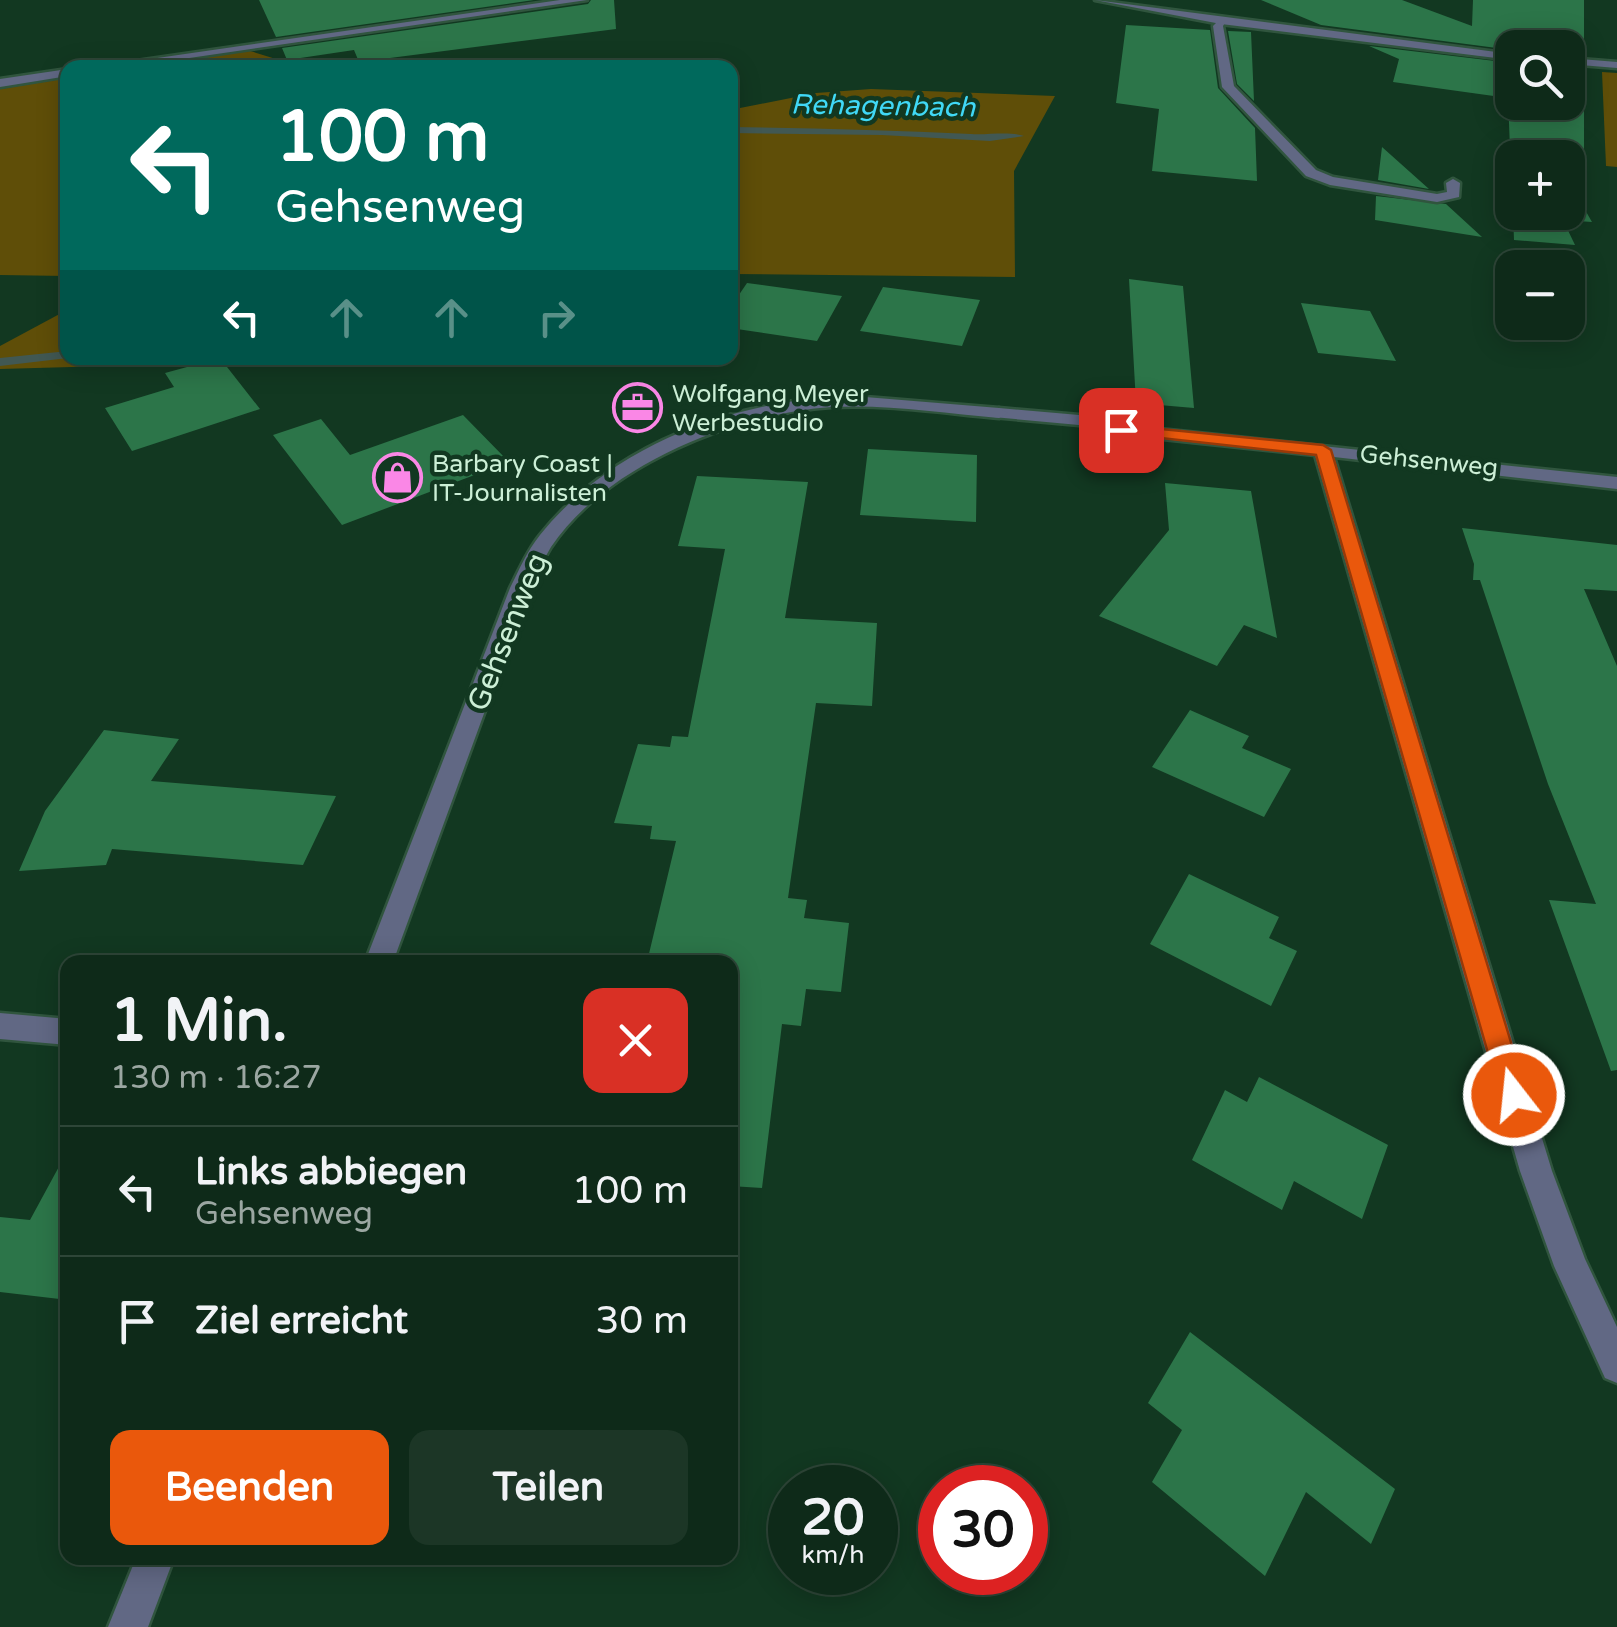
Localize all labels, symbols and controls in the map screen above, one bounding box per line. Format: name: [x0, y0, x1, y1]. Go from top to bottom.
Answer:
map controls: [1495, 30, 1585, 340]
button: search: [1495, 30, 1585, 120]
water label: Rehagenbach: [790, 87, 976, 125]
text: 100 m: [275, 96, 489, 180]
icon: left: [110, 100, 240, 230]
button: +: [1495, 140, 1585, 230]
text: Gehsenweg: [275, 181, 525, 235]
button: −: [1495, 250, 1585, 340]
icon: left: [214, 290, 269, 345]
icon: ahead: [319, 290, 374, 345]
icon: ahead: [424, 290, 479, 345]
icon: right: [529, 290, 584, 345]
place label: Wolfgang Meyer Werbestudio: [672, 379, 869, 438]
office icon: Wolfgang Meyer Werbestudio: [611, 382, 663, 434]
pin: [1079, 388, 1164, 473]
icon: arrive: [1094, 403, 1149, 458]
street label: Gehsenweg: [1358, 439, 1500, 483]
place label: Barbary Coast | IT-Journalisten: [432, 449, 613, 508]
shop icon: Barbary Coast | IT-Journalisten: [371, 452, 423, 504]
street label: Gehsenweg: [460, 548, 556, 716]
text: 1 Min.: [110, 985, 288, 1057]
button: close: [583, 988, 688, 1093]
position arrow: [1462, 1043, 1566, 1147]
text: 130 m · 16:27: [110, 1059, 322, 1097]
text: Links abbiegen: [195, 1149, 467, 1195]
icon: left: [110, 1164, 165, 1219]
text: 100 m: [572, 1168, 688, 1214]
text: Gehsenweg: [195, 1195, 373, 1233]
icon: arrive: [110, 1294, 165, 1349]
text: Ziel erreicht: [195, 1298, 408, 1344]
text: 30 m: [596, 1298, 688, 1344]
button: Beenden: [110, 1430, 389, 1545]
button: Teilen: [409, 1430, 688, 1545]
speed limit sign: 30: [918, 1465, 1048, 1595]
text: 20: [802, 1488, 864, 1548]
text: km/h: [802, 1540, 864, 1570]

